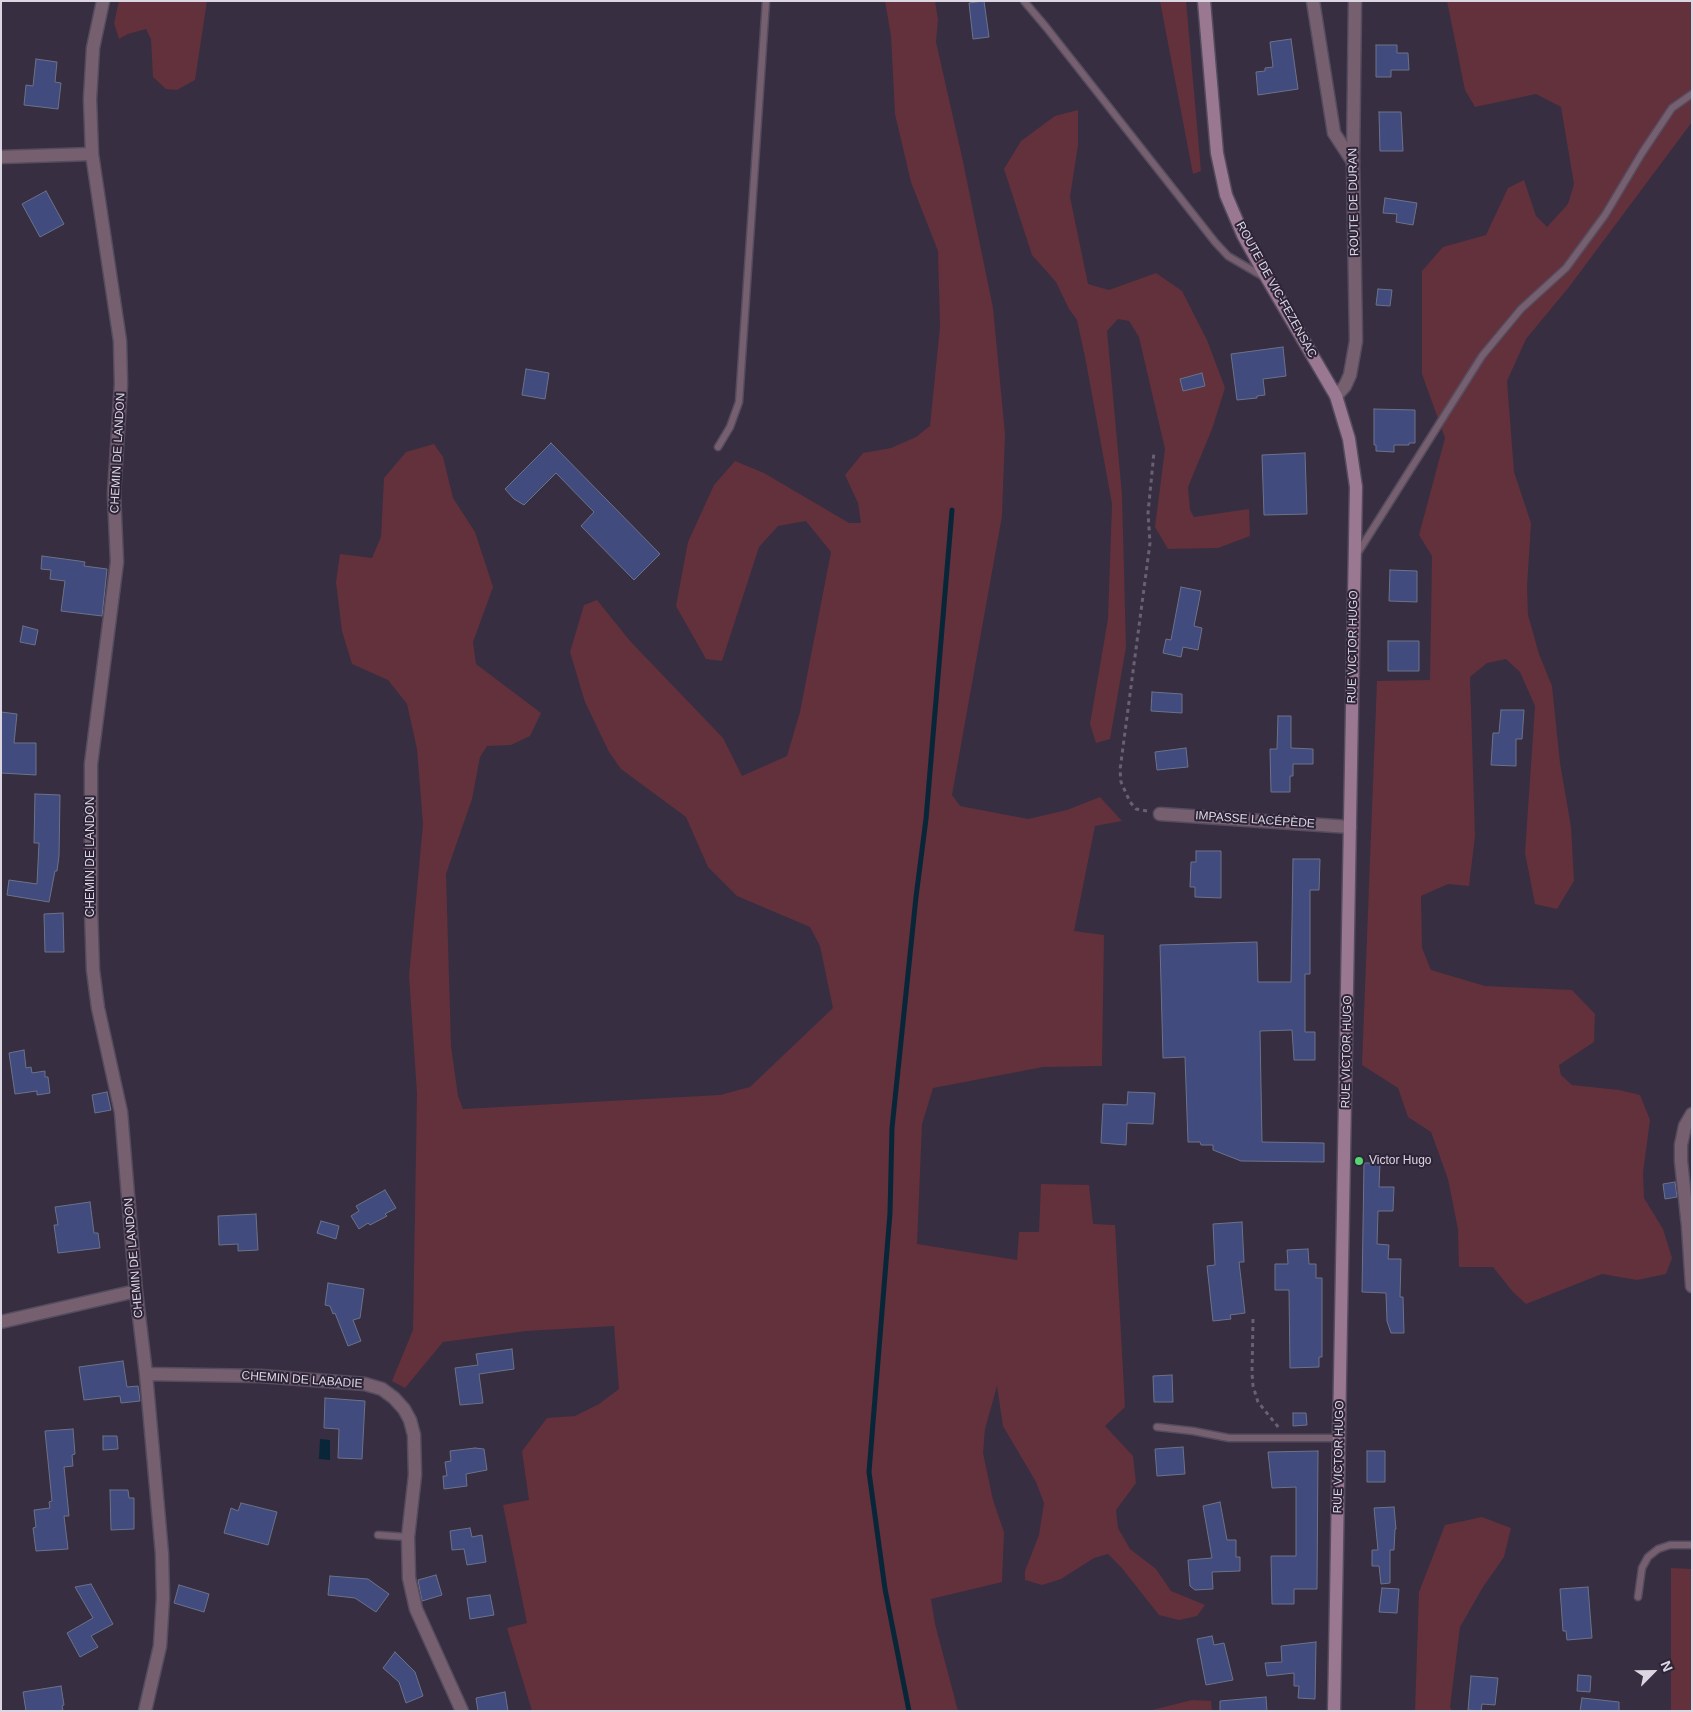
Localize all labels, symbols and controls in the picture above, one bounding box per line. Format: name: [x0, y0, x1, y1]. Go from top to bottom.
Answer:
street label: ROUTE DE DURAN: [1346, 148, 1362, 256]
street label: ROUTE DE VIC-FEZENSAC: [1233, 219, 1319, 361]
street label: CHEMIN DE LANDON: [108, 392, 128, 514]
street label: RUE VICTOR HUGO: [1345, 590, 1361, 704]
street label: CHEMIN DE LANDON: [84, 797, 98, 917]
street label: IMPASSE LACÉPÈDE: [1195, 809, 1315, 831]
street label: RUE VICTOR HUGO: [1339, 995, 1355, 1109]
place label: Victor Hugo: [1369, 1154, 1431, 1168]
marker: Victor Hugo: [1353, 1155, 1365, 1167]
street label: CHEMIN DE LANDON: [122, 1197, 146, 1319]
street label: CHEMIN DE LABADIE: [241, 1369, 363, 1391]
street label: RUE VICTOR HUGO: [1331, 1400, 1347, 1514]
north arrow: [1628, 1647, 1678, 1697]
text: N: [1657, 1658, 1676, 1674]

